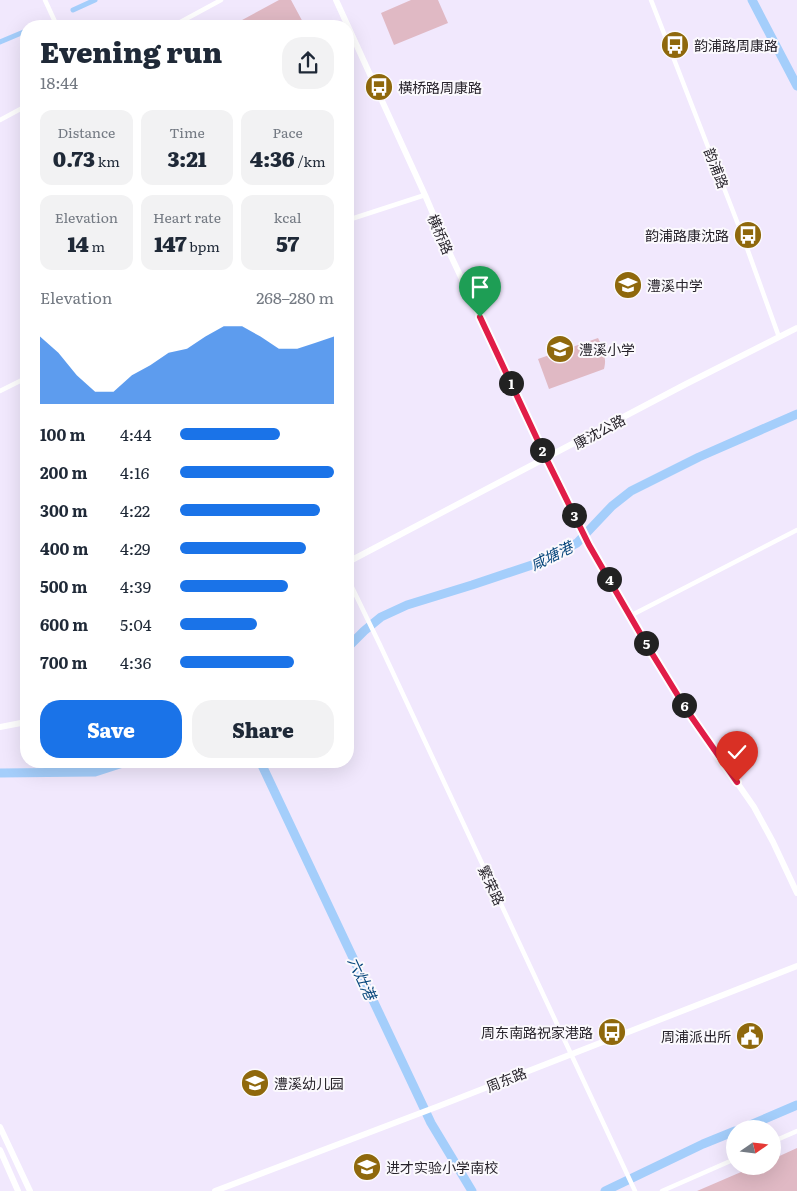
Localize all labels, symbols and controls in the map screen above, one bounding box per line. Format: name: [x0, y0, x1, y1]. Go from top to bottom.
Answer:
text: Evening run: [40, 30, 222, 72]
bus stop icon: 韵浦路周康路: [660, 30, 690, 60]
place label: 韵浦路周康路: [694, 35, 778, 55]
button: share: [282, 37, 334, 89]
text: 18:44: [40, 70, 78, 94]
bus stop icon: 横桥路周康路: [364, 72, 394, 102]
place label: 横桥路周康路: [398, 77, 482, 97]
text: Distance: [57, 122, 115, 142]
text: Time: [169, 122, 205, 142]
text: Pace: [273, 122, 303, 142]
text: 0.73: [53, 142, 95, 173]
text: 3:21: [167, 142, 207, 173]
text: 4:36: [250, 142, 295, 173]
street label: 韵浦路: [700, 145, 734, 191]
text: km: [95, 151, 120, 171]
text: /km: [295, 151, 325, 171]
text: Elevation: [55, 207, 118, 227]
text: Heart rate: [153, 207, 221, 227]
text: kcal: [274, 207, 301, 227]
street label: 横桥路: [424, 211, 458, 257]
bus stop icon: 韵浦路康沈路: [733, 220, 763, 250]
place label: 韵浦路康沈路: [645, 225, 729, 245]
text: 14: [67, 227, 89, 258]
text: 147: [154, 227, 187, 258]
text: 57: [276, 227, 299, 258]
text: m: [89, 236, 105, 256]
text: bpm: [187, 236, 220, 256]
pin: [459, 266, 501, 317]
school or university icon: 澧溪中学: [613, 270, 643, 300]
icon: arrive: [466, 273, 494, 301]
place label: 澧溪中学: [647, 275, 703, 295]
text: Elevation: [40, 285, 112, 309]
text: 268–280 m: [256, 285, 334, 309]
school or university icon: 澧溪小学: [545, 334, 575, 364]
place label: 澧溪小学: [579, 339, 635, 359]
pin: 1: [498, 370, 524, 396]
text: 1: [509, 373, 514, 393]
street label: 康沈公路: [570, 409, 628, 453]
text: 100 m: [40, 422, 86, 446]
text: 4:44: [120, 422, 151, 446]
pin: 2: [530, 438, 554, 462]
text: 2: [539, 440, 546, 460]
text: 200 m: [40, 460, 87, 484]
text: 4:16: [120, 460, 149, 484]
text: 300 m: [40, 498, 88, 522]
text: 4:22: [120, 498, 150, 522]
pin: 3: [562, 502, 586, 528]
text: 3: [571, 505, 578, 525]
water label: 咸塘港: [526, 534, 578, 575]
text: 400 m: [40, 536, 89, 560]
text: 4:29: [120, 536, 150, 560]
pin: 4: [596, 566, 622, 592]
text: 4: [605, 569, 614, 589]
text: 500 m: [40, 574, 88, 598]
text: 4:39: [120, 574, 151, 598]
text: 600 m: [40, 612, 88, 636]
text: 5:04: [120, 612, 152, 636]
pin: 5: [634, 630, 658, 656]
text: 5: [643, 633, 650, 653]
text: 700 m: [40, 650, 88, 674]
text: 4:36: [120, 650, 151, 674]
pin: 6: [672, 692, 696, 718]
text: 6: [680, 695, 689, 715]
button: Save: [40, 700, 182, 758]
button: Share: [192, 700, 334, 758]
pin: [716, 731, 758, 782]
icon: check: [723, 738, 751, 766]
street label: 繁荣路: [474, 862, 510, 908]
water label: 六灶港: [343, 953, 384, 1005]
bus stop icon: 周东南路祝家港路: [597, 1017, 627, 1047]
public building icon: 周浦派出所: [735, 1021, 765, 1051]
place label: 周东南路祝家港路: [481, 1022, 593, 1042]
place label: 周浦派出所: [661, 1026, 731, 1046]
street label: 周东路: [483, 1062, 529, 1096]
school or university icon: 澧溪幼儿园: [240, 1068, 270, 1098]
place label: 澧溪幼儿园: [274, 1073, 344, 1093]
north arrow: [726, 1120, 781, 1175]
map controls: [726, 1120, 781, 1175]
school or university icon: 进才实验小学南校: [352, 1152, 382, 1182]
place label: 进才实验小学南校: [386, 1157, 498, 1177]

